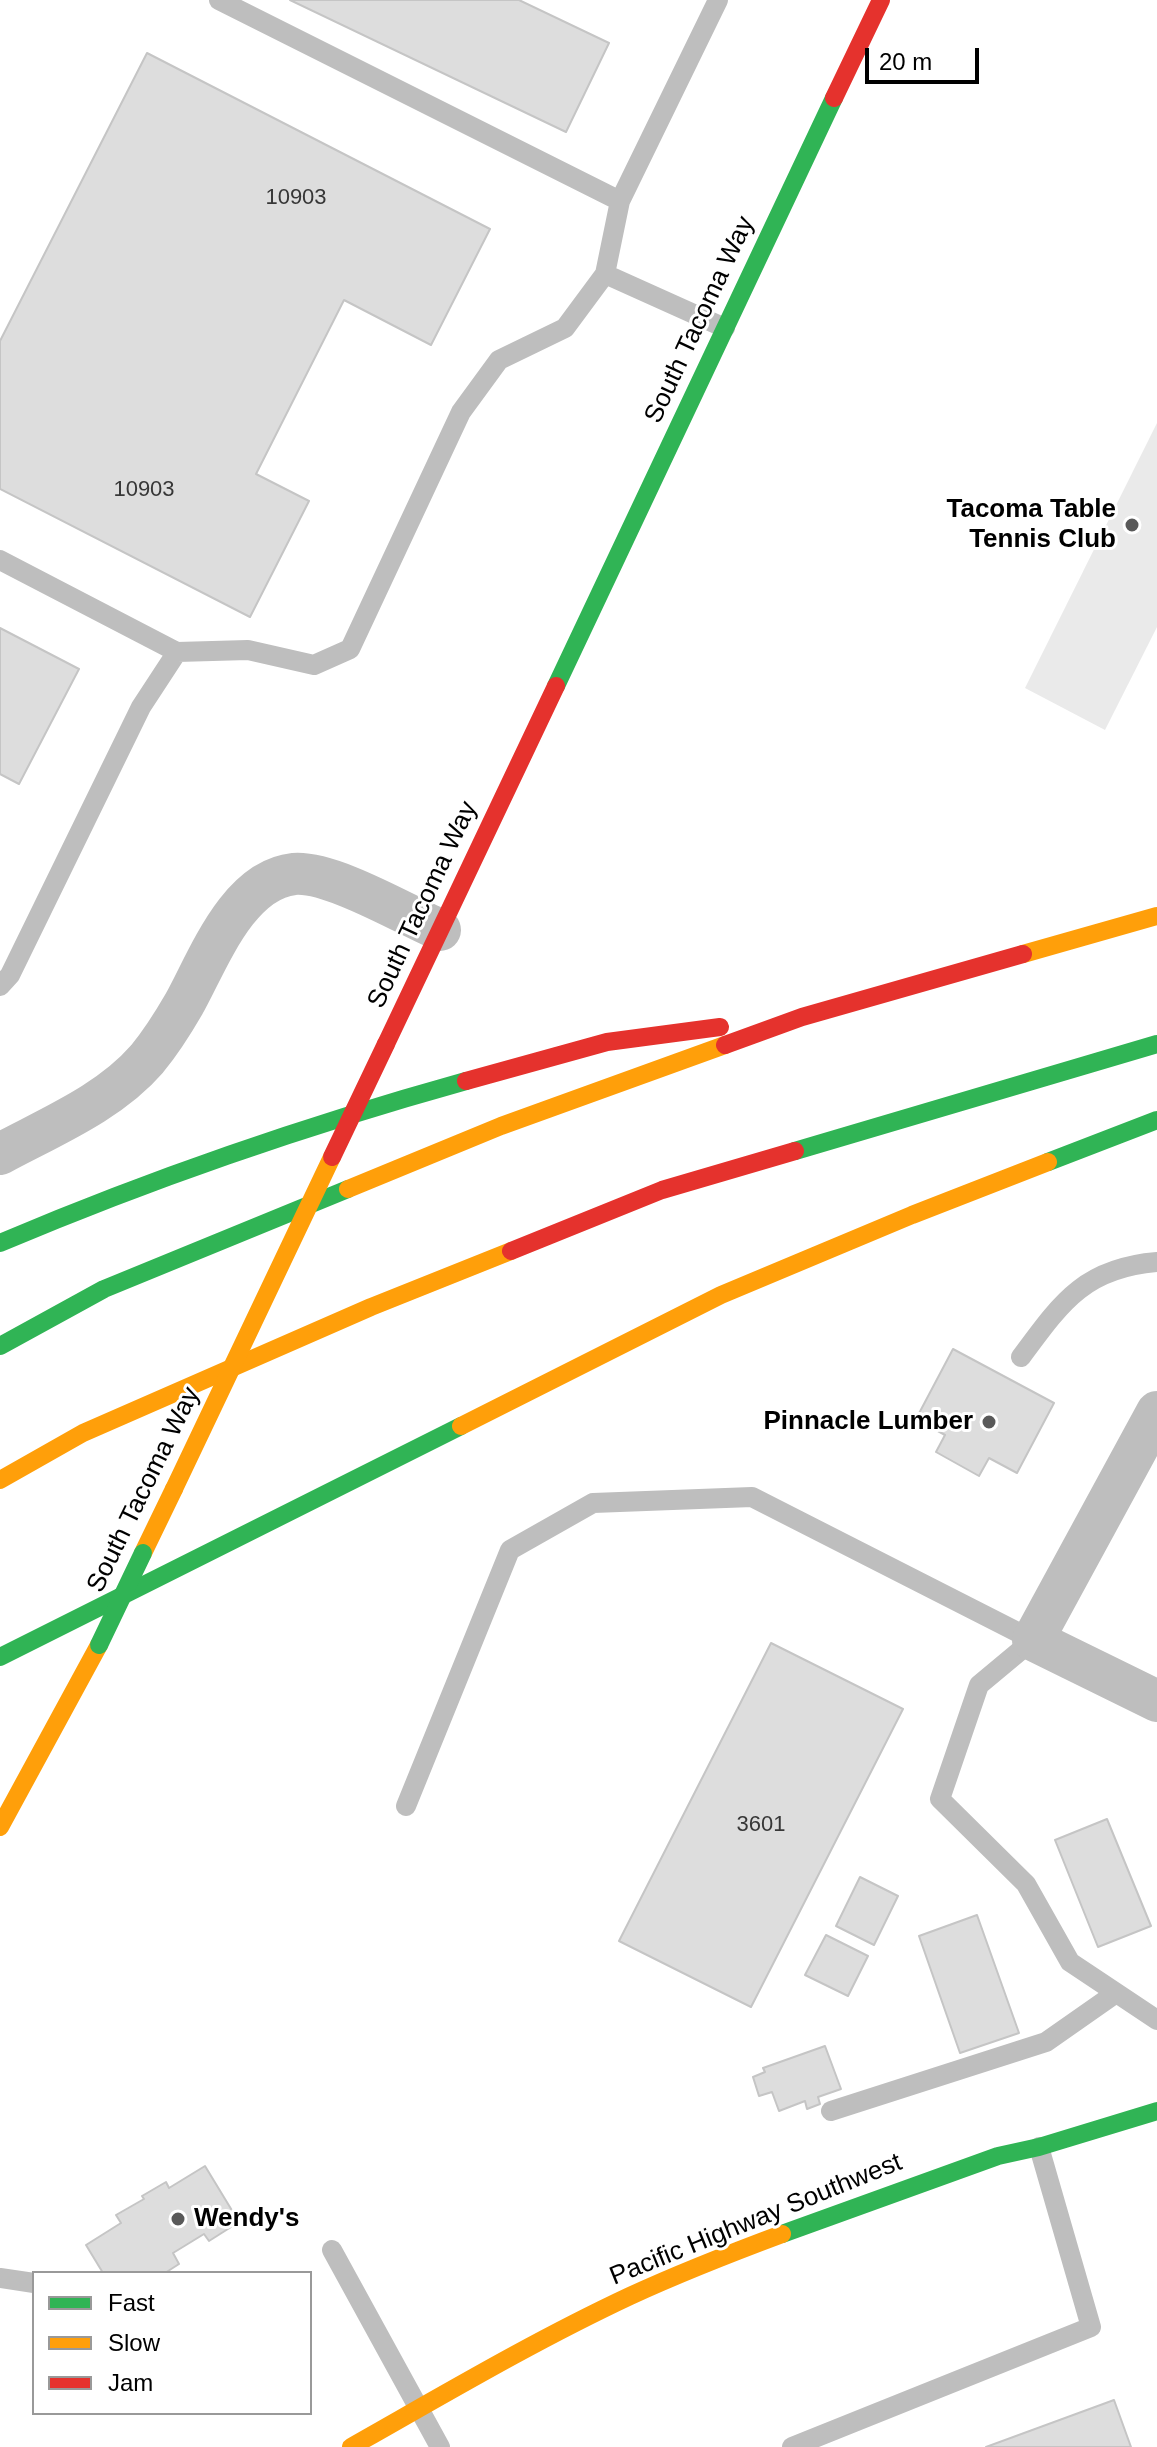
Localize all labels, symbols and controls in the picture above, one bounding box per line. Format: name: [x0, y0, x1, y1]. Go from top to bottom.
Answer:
scale bar: [869, 32, 983, 82]
text: 20 m: [879, 48, 932, 75]
house number: 10903: [265, 185, 327, 211]
street label: South Tacoma Way: [638, 212, 762, 428]
house number: 10903: [113, 477, 175, 503]
place label: Tacoma Table Tennis Club: [946, 494, 1116, 556]
marker: Tacoma Table Tennis Club: [1123, 516, 1141, 534]
street label: South Tacoma Way: [361, 797, 485, 1013]
street label: South Tacoma Way: [81, 1382, 207, 1598]
place label: Pinnacle Lumber: [764, 1406, 973, 1438]
marker: Pinnacle Lumber: [980, 1413, 998, 1431]
house number: 3601: [737, 1812, 785, 1838]
street label: Pacific Highway Southwest: [605, 2147, 907, 2293]
place label: Wendy's: [194, 2203, 299, 2235]
marker: Wendy's: [169, 2210, 187, 2228]
legend: [32, 2271, 312, 2415]
text: Fast: [108, 2289, 155, 2316]
text: Slow: [108, 2329, 160, 2356]
text: Jam: [108, 2369, 153, 2396]

